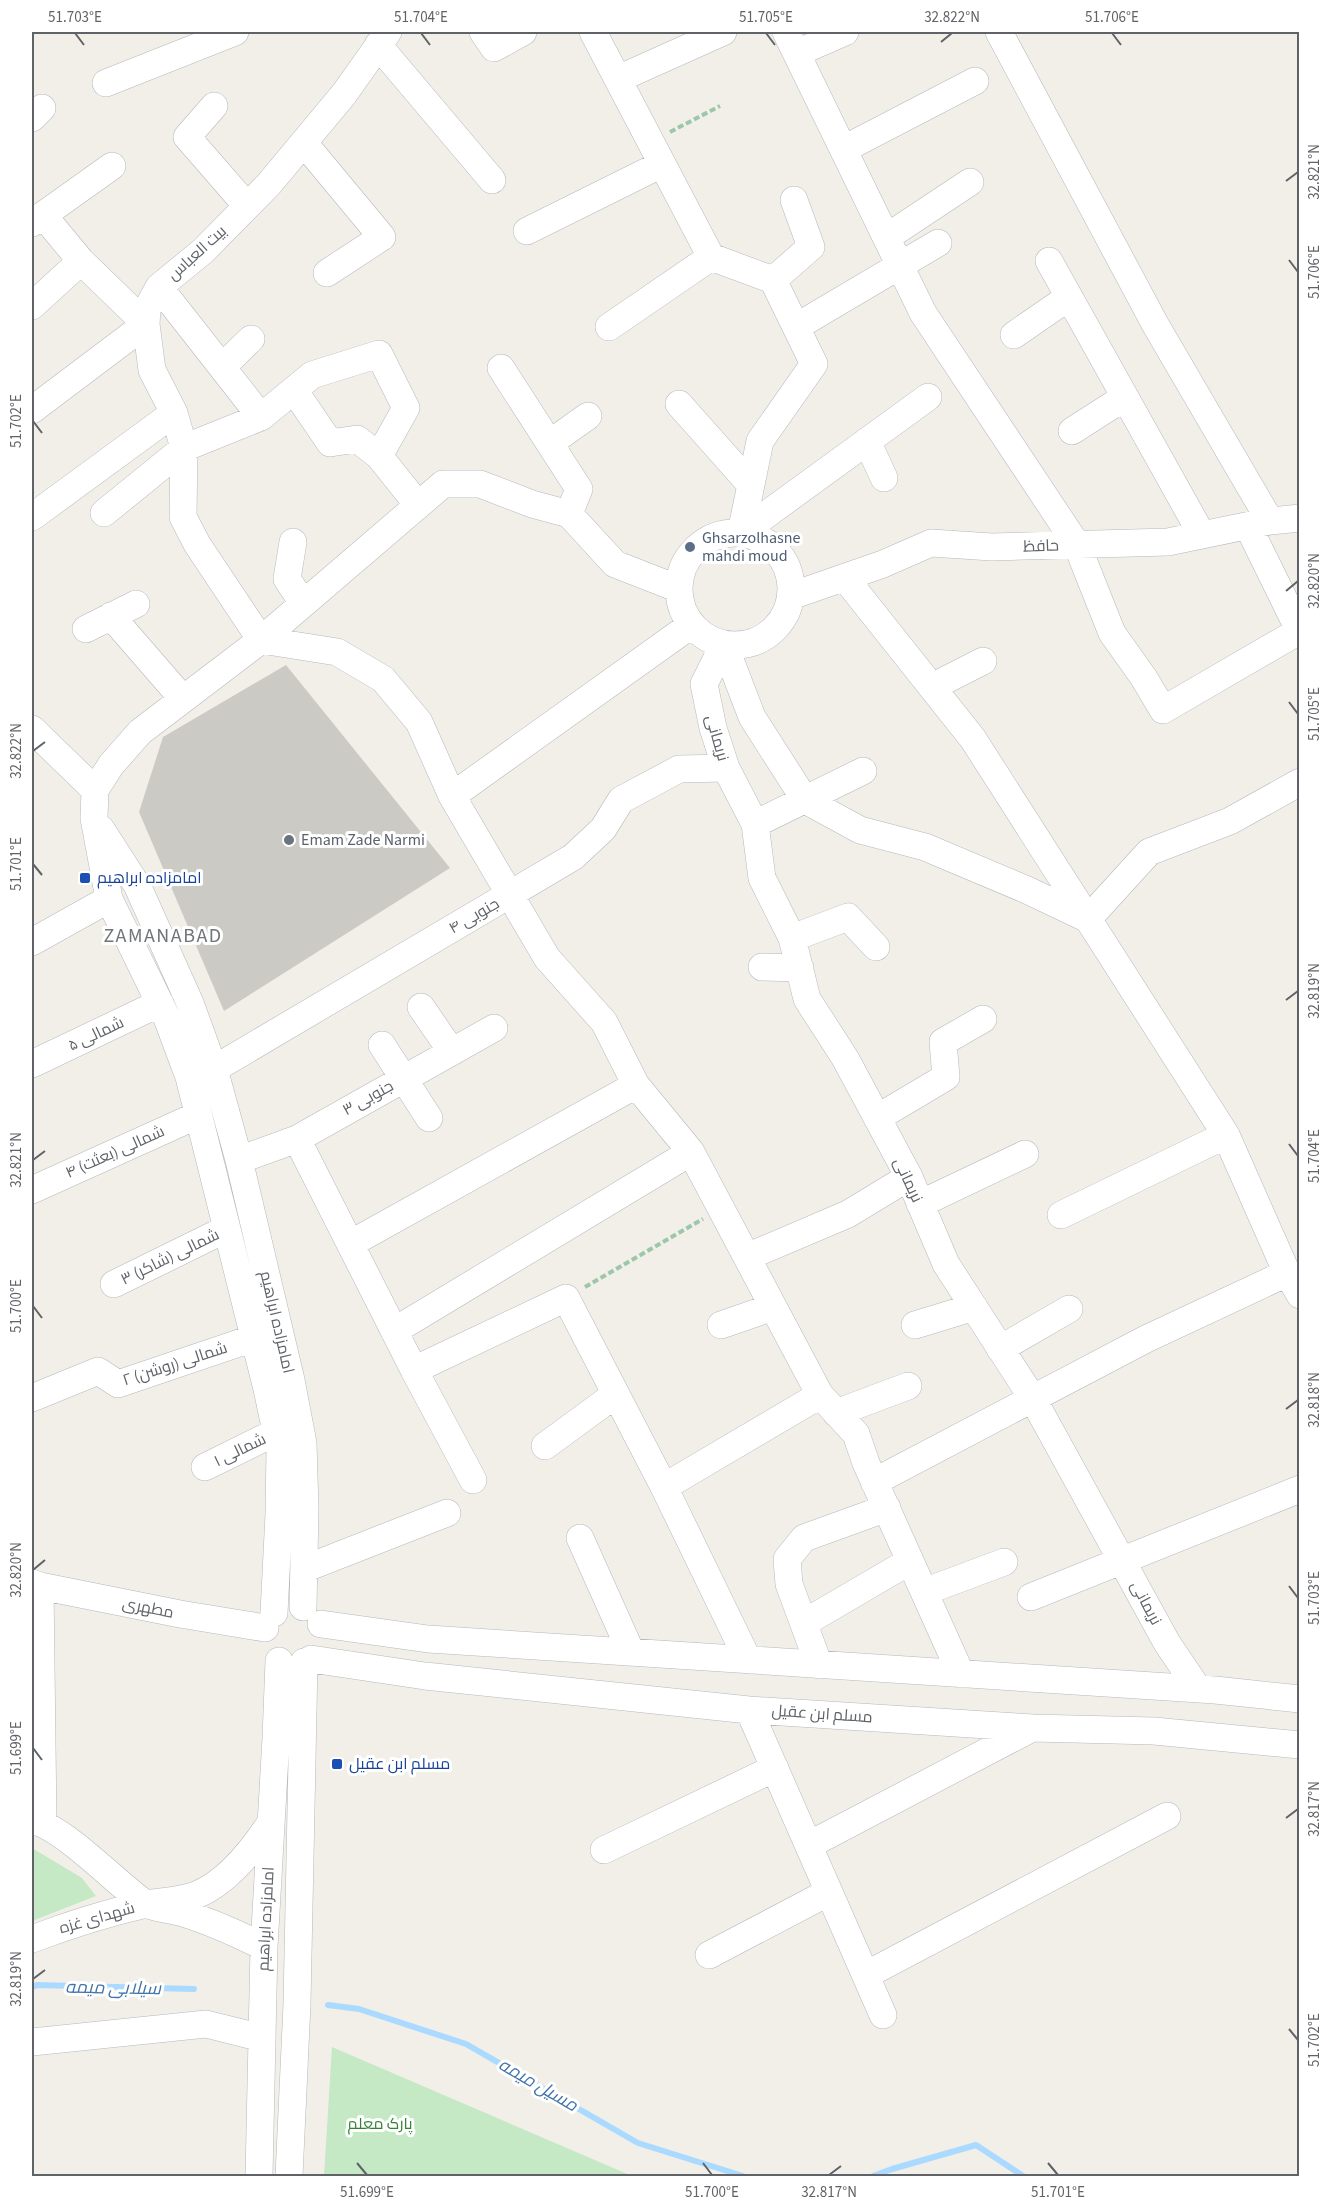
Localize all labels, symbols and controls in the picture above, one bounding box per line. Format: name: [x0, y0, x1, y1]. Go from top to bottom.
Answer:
text: 51.703°E: [48, 7, 102, 28]
text: 51.704°E: [394, 7, 448, 28]
text: 51.705°E: [739, 7, 793, 28]
text: 32.822°N: [924, 7, 980, 28]
text: 51.706°E: [1085, 7, 1139, 28]
text: 32.821°N: [1304, 144, 1325, 200]
street label: بیت العباس: [163, 220, 231, 286]
text: 51.706°E: [1304, 245, 1325, 299]
text: 51.702°E: [6, 394, 27, 448]
place label: Ghsarzolhasne mahdi moud: [702, 527, 800, 567]
street label: حافظ: [1023, 534, 1059, 558]
marker: Ghsarzolhasne mahdi moud: [683, 540, 697, 554]
text: 32.820°N: [1304, 553, 1325, 609]
text: 51.705°E: [1304, 687, 1325, 741]
street label: نریمانی: [700, 712, 734, 764]
text: 32.822°N: [6, 723, 27, 779]
place label: Emam Zade Narmi: [301, 829, 425, 851]
marker: Emam Zade Narmi: [282, 833, 296, 847]
text: 51.701°E: [6, 837, 27, 891]
place label: امامزاده ابراهیم: [97, 867, 202, 889]
marker: امامزاده ابراهیم: [78, 871, 92, 885]
street label: ۴ جنوبی: [445, 893, 503, 939]
district label: ZAMANABAD: [103, 922, 223, 950]
text: 32.819°N: [1304, 963, 1325, 1019]
street label: ۵ شمالی: [65, 1012, 127, 1056]
street label: ۳ جنوبی: [338, 1075, 398, 1121]
street label: ۴ شمالی (بعثت): [62, 1120, 168, 1184]
text: 51.704°E: [1304, 1129, 1325, 1183]
text: 32.821°N: [6, 1132, 27, 1188]
street label: نریمانی: [888, 1154, 928, 1206]
street label: ۳ شمالی (شاکر): [117, 1224, 223, 1290]
street label: امامزاده ابراهیم: [255, 1269, 299, 1375]
text: 51.700°E: [6, 1279, 27, 1333]
street label: ۲ شمالی (روشن): [120, 1337, 230, 1391]
text: 32.818°N: [1304, 1372, 1325, 1428]
street label: ۱ شمالی: [210, 1428, 270, 1472]
text: 32.820°N: [6, 1542, 27, 1598]
text: 51.703°E: [1304, 1571, 1325, 1625]
street label: نریمانی: [1125, 1577, 1167, 1629]
street label: مطهری: [120, 1592, 176, 1624]
street label: مسلم ابن عقیل: [771, 1699, 873, 1729]
text: 51.699°E: [6, 1721, 27, 1775]
place label: مسلم ابن عقیل: [349, 1753, 450, 1775]
marker: مسلم ابن عقیل: [330, 1757, 344, 1771]
text: 32.817°N: [1304, 1781, 1325, 1837]
street label: امامزاده ابراهیم: [252, 1866, 280, 1972]
street label: شهدای غزه: [57, 1897, 137, 1939]
text: 32.819°N: [6, 1951, 27, 2007]
water label: سیلابی میمه: [65, 1975, 162, 2001]
text: 51.702°E: [1304, 2013, 1325, 2067]
water label: مسیل میمه: [494, 2052, 583, 2118]
park label: پارک معلم: [348, 2113, 413, 2135]
text: 51.699°E: [340, 2182, 394, 2203]
text: 51.700°E: [685, 2182, 739, 2203]
text: 32.817°N: [801, 2182, 857, 2203]
text: 51.701°E: [1031, 2182, 1085, 2203]

